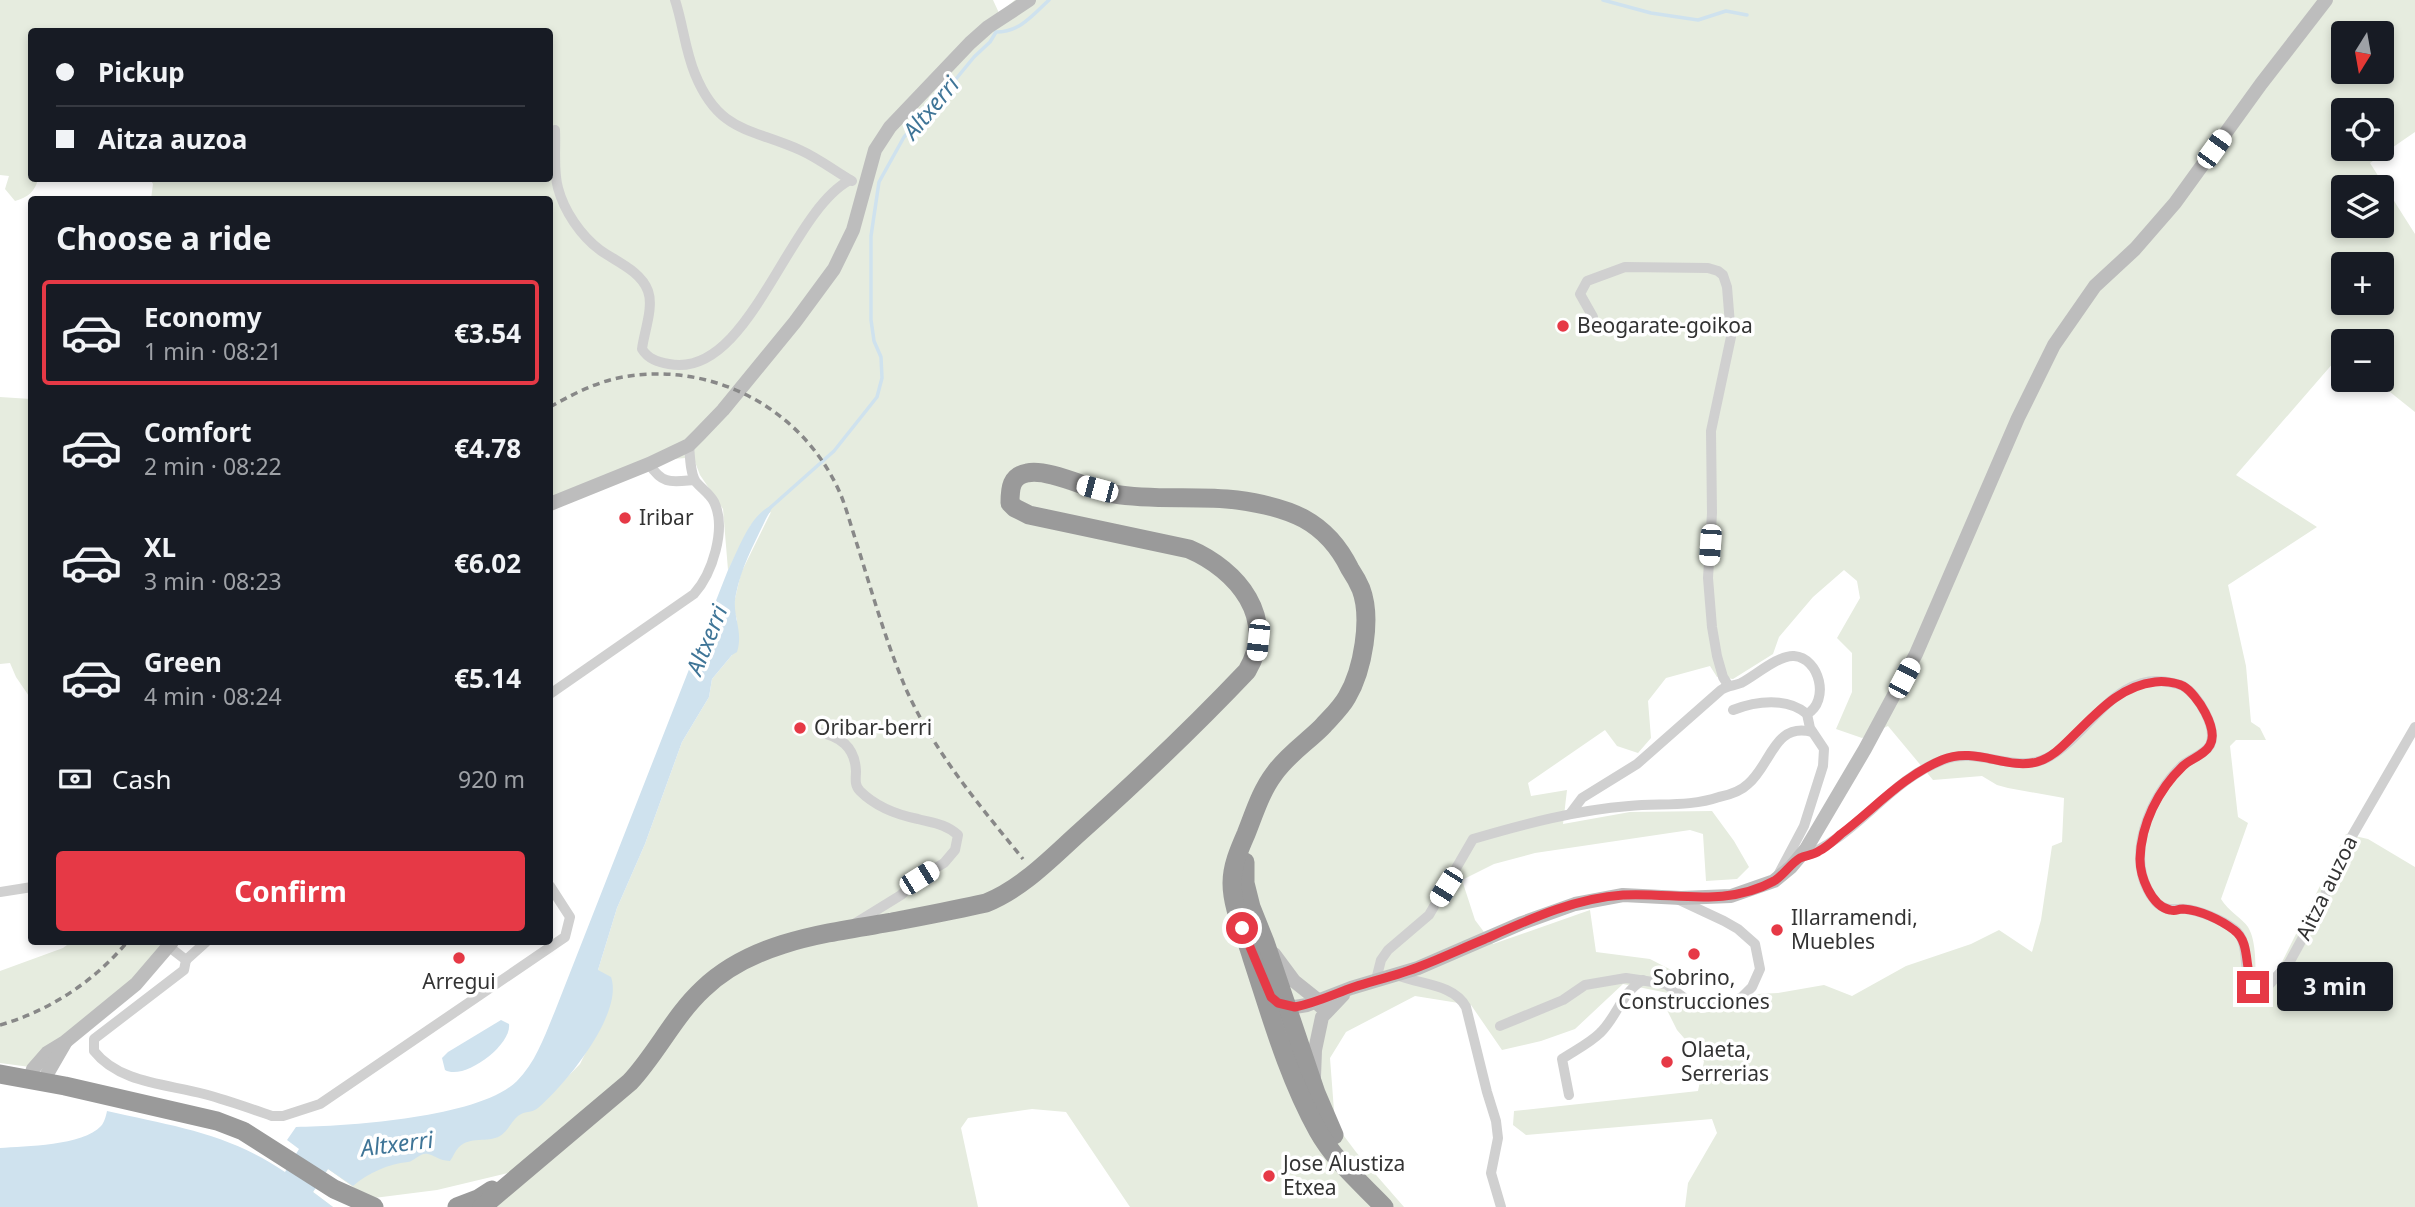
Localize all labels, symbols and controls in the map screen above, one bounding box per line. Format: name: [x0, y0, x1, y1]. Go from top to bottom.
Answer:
north arrow: [2331, 21, 2394, 84]
map controls: [2331, 21, 2394, 392]
text: Pickup: [98, 54, 185, 90]
water label: Altxerri: [893, 68, 967, 147]
button: locate: [2331, 98, 2394, 161]
text: Aitza auzoa: [98, 121, 247, 157]
car: [2194, 126, 2235, 172]
button: layers: [2331, 175, 2394, 238]
text: Choose a ride: [56, 216, 272, 259]
button: +: [2331, 252, 2394, 315]
text: Economy: [144, 299, 262, 335]
icon: car: [60, 301, 123, 364]
place label: Beogarate-goikoa: [1577, 311, 1753, 339]
text: €3.54: [454, 315, 521, 351]
marker: Beogarate-goikoa: [1555, 318, 1571, 334]
button: −: [2331, 329, 2394, 392]
text: 1 min · 08:21: [144, 335, 282, 367]
text: Comfort: [144, 414, 252, 450]
icon: car: [60, 416, 123, 479]
text: €4.78: [454, 430, 521, 466]
text: 2 min · 08:22: [144, 450, 282, 482]
car: [1074, 473, 1121, 505]
place label: Iribar: [639, 503, 694, 531]
marker: Iribar: [617, 510, 633, 526]
car: [1699, 523, 1722, 567]
text: XL: [144, 529, 176, 565]
icon: car: [60, 531, 123, 594]
text: €6.02: [454, 545, 521, 581]
text: 3 min · 08:23: [144, 565, 282, 597]
water label: Altxerri: [677, 599, 735, 681]
car: [1246, 618, 1271, 662]
text: Green: [144, 644, 222, 680]
icon: car: [60, 646, 123, 709]
car: [1885, 655, 1924, 701]
text: €5.14: [454, 660, 521, 696]
text: 4 min · 08:24: [144, 680, 282, 712]
place label: Oribar-berri: [814, 713, 932, 741]
marker: Oribar-berri: [792, 720, 808, 736]
icon: cash: [56, 760, 94, 798]
text: Cash: [112, 761, 172, 797]
text: 920 m: [458, 763, 525, 795]
street label: Aitza auzoa: [2289, 831, 2363, 944]
button: Confirm: [56, 851, 525, 931]
car: [896, 858, 943, 898]
car: [1426, 864, 1467, 910]
place label: Illarramendi, Muebles: [1791, 903, 1918, 955]
route start: [1226, 912, 1258, 944]
marker: Illarramendi, Muebles: [1769, 922, 1785, 938]
marker: Sobrino, Construcciones: [1686, 946, 1702, 962]
marker: Arregui: [451, 950, 467, 966]
callout: 3 min: [2278, 962, 2393, 1012]
place label: Sobrino, Construcciones: [1618, 963, 1770, 1015]
place label: Arregui: [422, 967, 496, 995]
text: 3 min: [2303, 970, 2367, 1002]
route end: [2237, 971, 2269, 1003]
place label: Olaeta, Serrerias: [1681, 1035, 1769, 1087]
marker: Olaeta, Serrerias: [1659, 1054, 1675, 1070]
water label: Altxerri: [357, 1123, 436, 1164]
place label: Jose Alustiza Etxea: [1281, 1149, 1405, 1201]
marker: Jose Alustiza Etxea: [1261, 1168, 1277, 1184]

